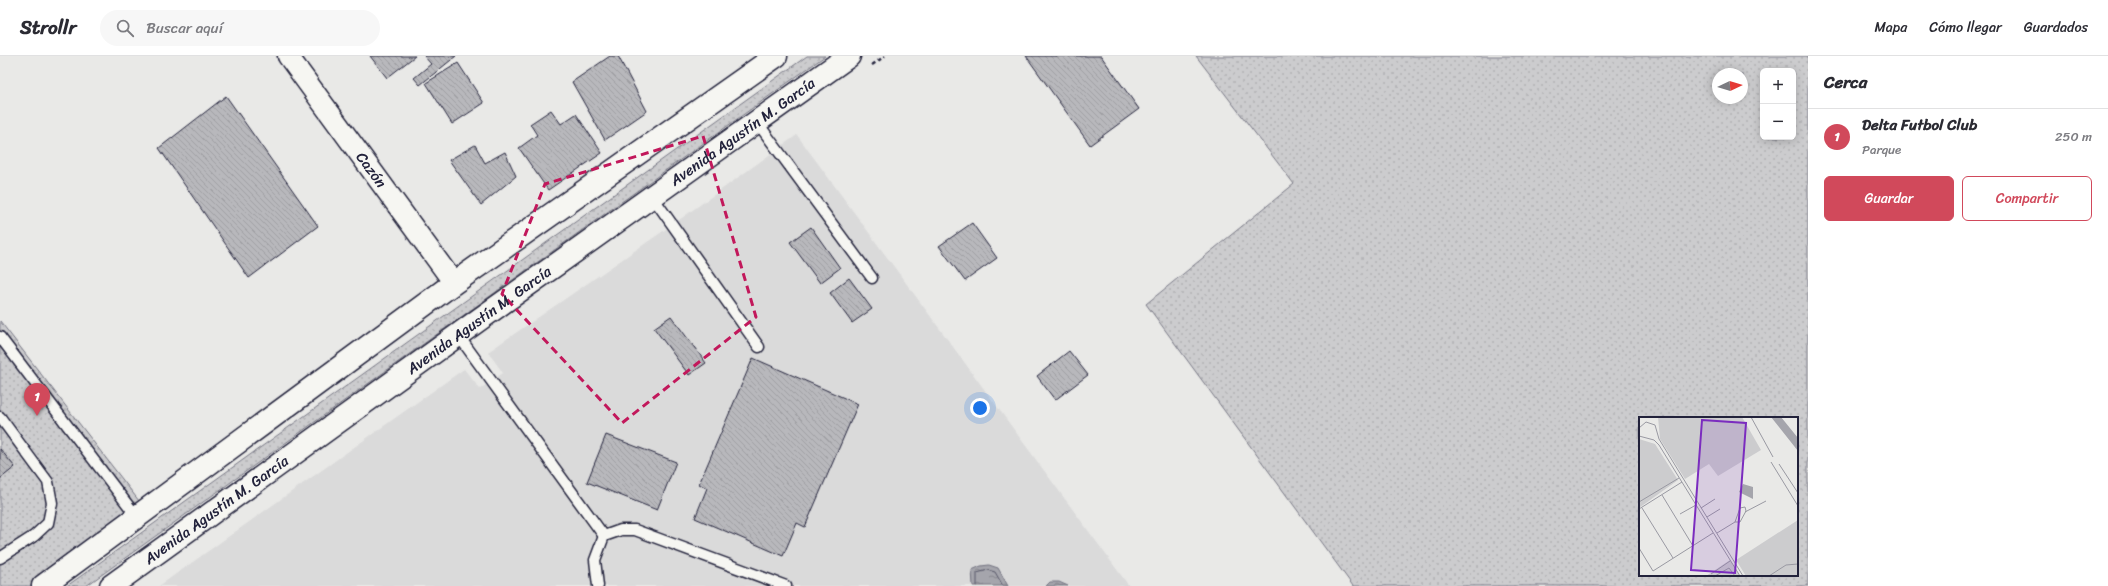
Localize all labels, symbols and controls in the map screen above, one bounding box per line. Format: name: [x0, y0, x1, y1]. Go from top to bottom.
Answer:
search box: [100, 10, 380, 46]
text: Strollr: [20, 11, 76, 44]
text: Buscar aquí: [146, 15, 223, 41]
text: Mapa: [1874, 15, 1907, 40]
text: Cómo llegar: [1929, 15, 2002, 40]
text: Guardados: [2024, 15, 2088, 40]
icon: search: [114, 17, 136, 39]
text: Cerca: [1824, 67, 1867, 97]
north arrow: [1712, 68, 1748, 104]
map controls: [1760, 68, 1796, 140]
button: +: [1760, 68, 1796, 104]
street label: Avenida Agustín M. García: [664, 71, 821, 193]
button: −: [1760, 104, 1796, 140]
text: Delta Futbol Club: [1862, 112, 1977, 138]
text: 1: [1834, 125, 1840, 148]
text: 250 m: [2055, 125, 2092, 148]
text: Parque: [1862, 138, 1901, 161]
street label: Cazón: [349, 146, 393, 194]
button: Guardar: [1824, 176, 1954, 221]
button: Compartir: [1962, 176, 2092, 221]
street label: Avenida Agustín M. García: [400, 259, 557, 382]
pin: 1: [24, 383, 50, 416]
your location: [970, 398, 990, 418]
inset map: [1639, 417, 1798, 576]
street label: Avenida Agustín M. García: [138, 448, 295, 572]

